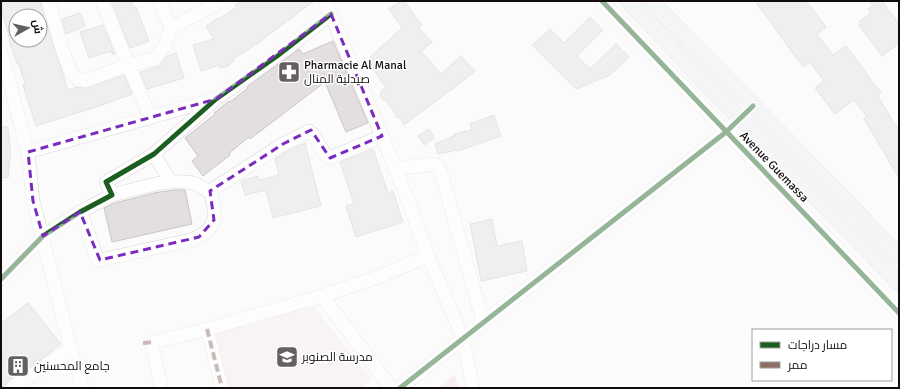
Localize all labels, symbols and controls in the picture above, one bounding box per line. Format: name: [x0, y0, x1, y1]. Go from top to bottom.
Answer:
north arrow: [8, 8, 48, 48]
text: ش: [30, 19, 45, 35]
place label: Pharmacie Al Manal صيدلية المنال: [304, 58, 407, 87]
pharmacy icon: Pharmacie Al Manal صيدلية المنال: [276, 59, 302, 85]
street label: Avenue Guemassa: [736, 128, 812, 206]
legend: [752, 329, 892, 381]
text: مسار دراجات: [788, 338, 847, 353]
school or university icon: مدرسة الصنوبر: [274, 344, 300, 370]
place label: مدرسة الصنوبر: [301, 350, 373, 365]
building icon: جامع المحسنين: [5, 353, 31, 379]
text: ممر: [787, 358, 807, 373]
place label: جامع المحسنين: [34, 359, 110, 374]

